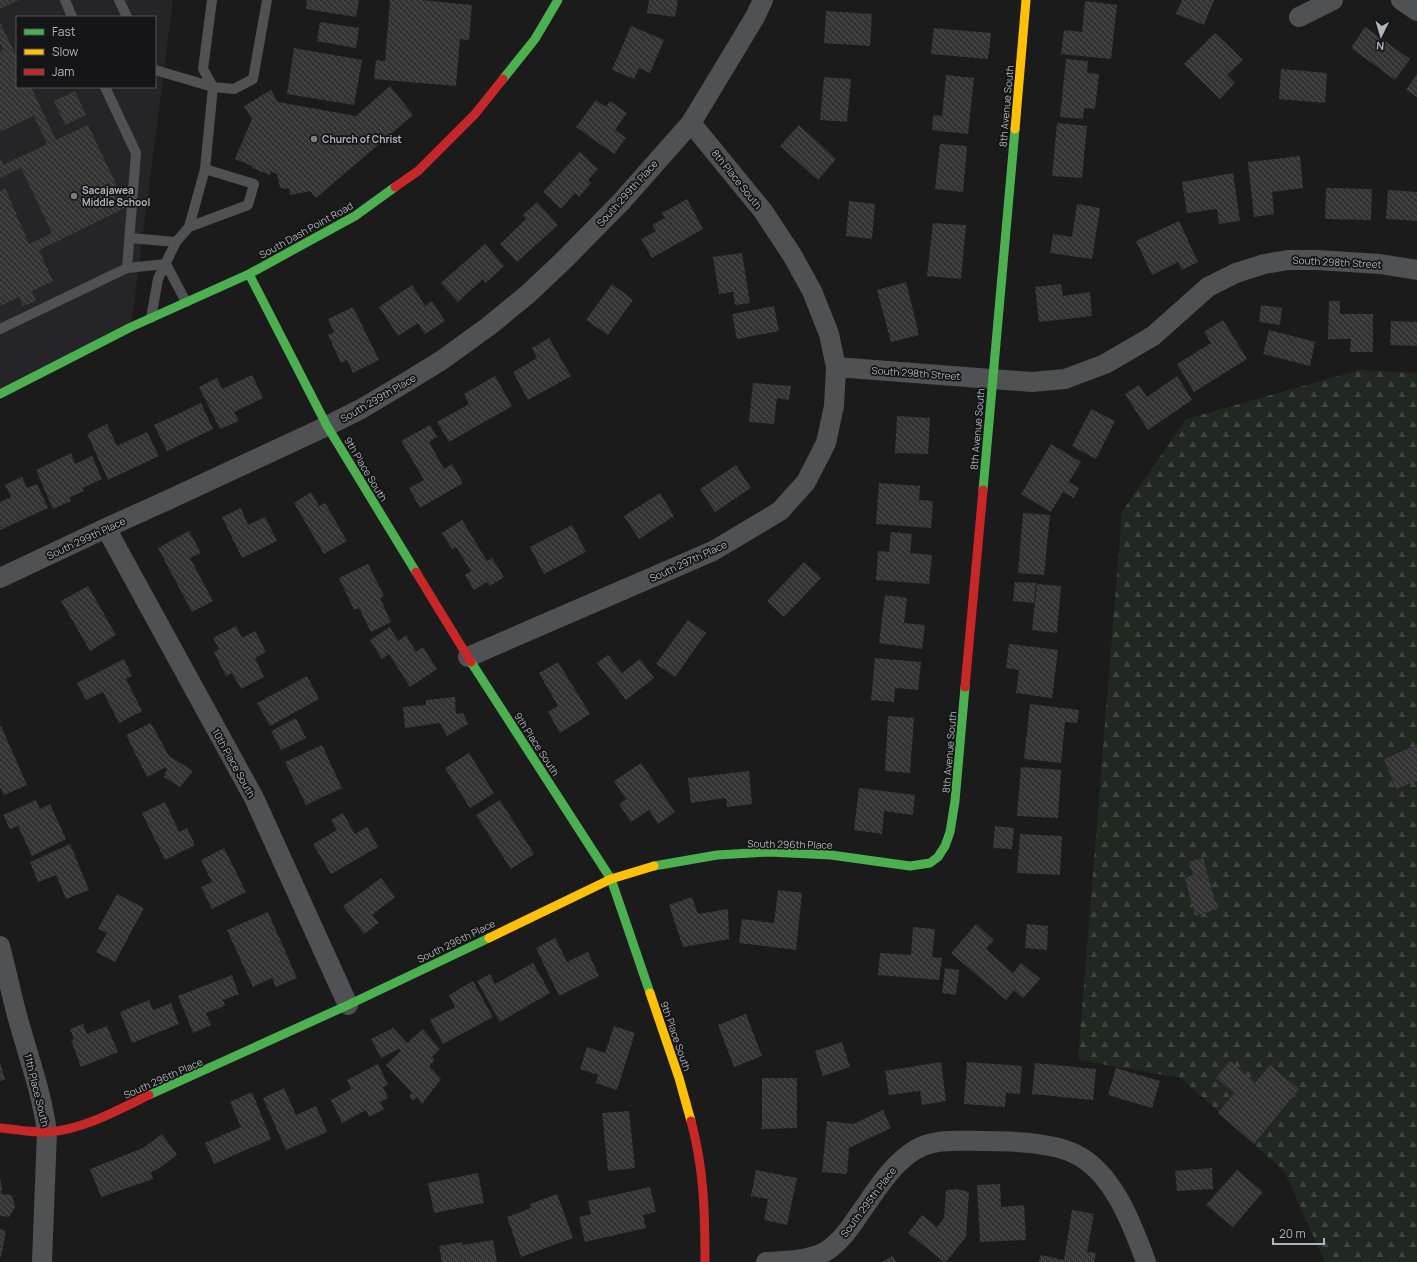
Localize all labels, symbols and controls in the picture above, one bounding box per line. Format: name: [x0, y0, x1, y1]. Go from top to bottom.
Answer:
legend: [16, 16, 156, 88]
north arrow: [1361, 16, 1401, 56]
text: Fast: [52, 23, 76, 40]
text: N: [1375, 39, 1385, 54]
text: Slow: [52, 43, 78, 60]
text: Jam: [52, 63, 74, 80]
street label: 8th Avenue South: [995, 65, 1017, 147]
place label: Church of Christ: [322, 132, 402, 146]
marker: Church of Christ: [309, 134, 319, 144]
street label: 8th Place South: [709, 146, 765, 212]
street label: South 299th Place: [593, 157, 661, 229]
place label: Sacajawea Middle School: [82, 183, 150, 209]
marker: Sacajawea Middle School: [69, 191, 79, 201]
street label: South Dash Point Road: [257, 198, 356, 262]
street label: South 298th Street: [1292, 253, 1382, 271]
street label: South 298th Street: [871, 363, 961, 383]
street label: South 299th Place: [338, 371, 419, 425]
street label: 8th Avenue South: [966, 388, 988, 470]
street label: 9th Place South: [341, 434, 391, 504]
street label: South 299th Place: [44, 514, 128, 562]
street label: South 297th Place: [647, 537, 729, 585]
street label: 9th Place South: [511, 709, 563, 779]
street label: 8th Avenue South: [938, 711, 960, 793]
street label: 10th Place South: [209, 726, 259, 800]
street label: South 296th Place: [747, 836, 833, 852]
street label: South 296th Place: [415, 916, 497, 966]
street label: 9th Place South: [657, 999, 695, 1073]
street label: 11th Place South: [21, 1052, 53, 1128]
street label: South 296th Place: [121, 1054, 205, 1102]
street label: South 295th Place: [837, 1164, 899, 1240]
scale bar: [1273, 1220, 1324, 1246]
text: 20 m: [1279, 1225, 1306, 1242]

